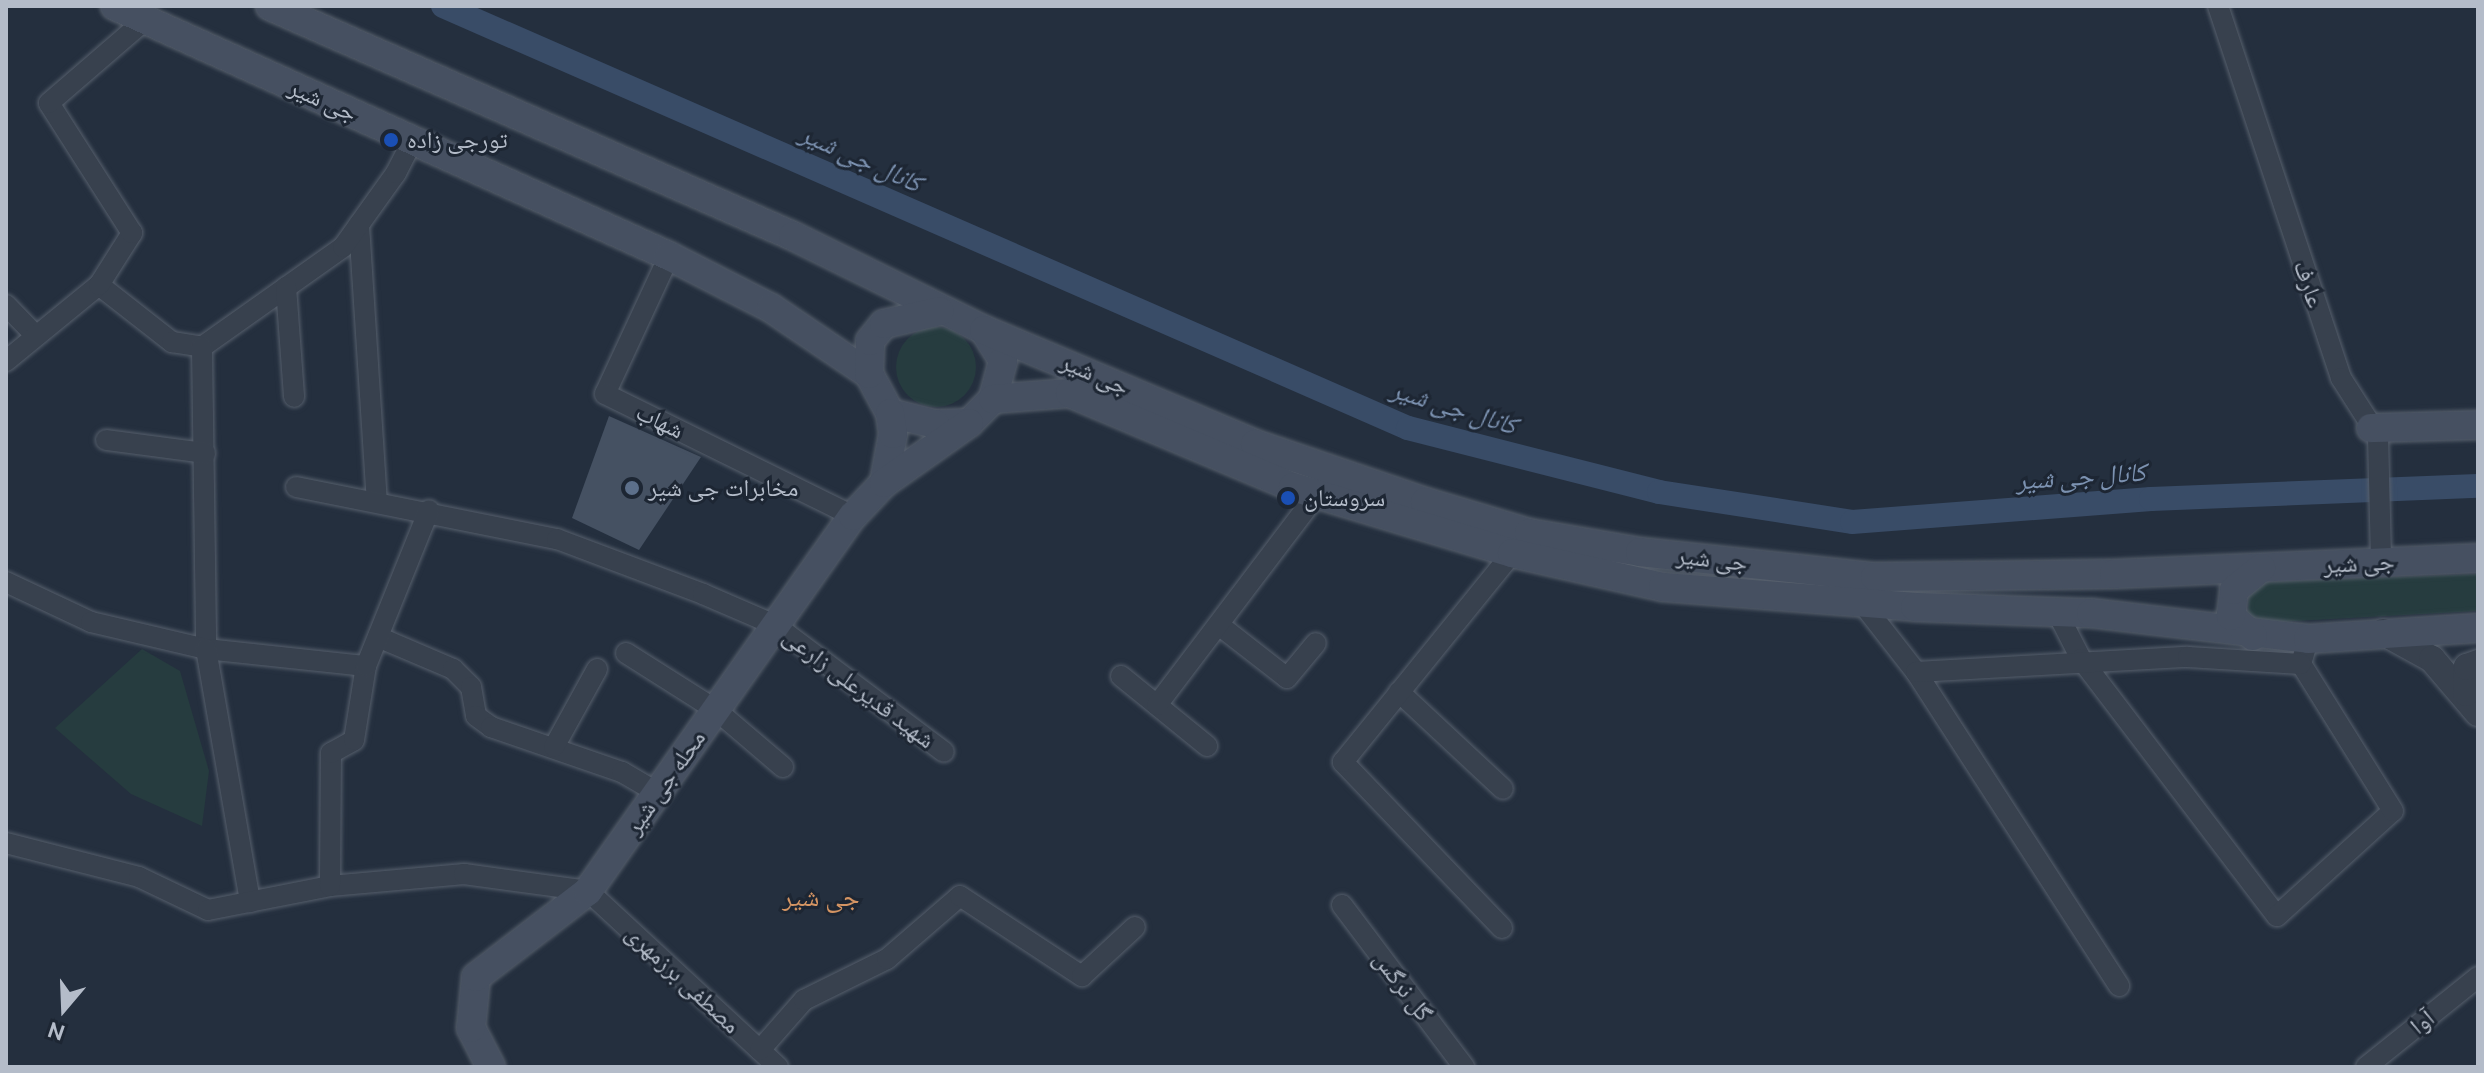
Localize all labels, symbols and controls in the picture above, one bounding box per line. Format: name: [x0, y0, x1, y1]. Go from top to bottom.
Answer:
street label: جی شیر: [285, 72, 361, 128]
water label: کانال جی شیر: [795, 117, 927, 199]
place label: تورجی زاده: [407, 126, 508, 154]
marker: تورجی زاده: [382, 131, 400, 149]
street label: عارف: [2288, 257, 2330, 311]
street label: جی شیر: [1057, 347, 1133, 401]
water label: کانال جی شیر: [1387, 373, 1521, 441]
street label: شهاب: [631, 397, 689, 445]
water label: کانال جی شیر: [2015, 456, 2147, 496]
place label: مخابرات جی شیر: [648, 474, 798, 502]
marker: مخابرات جی شیر: [623, 479, 641, 497]
place label: سروستان: [1304, 484, 1385, 512]
marker: سروستان: [1279, 489, 1297, 507]
street label: جی شیر: [1675, 541, 1749, 577]
street label: جی شیر: [2323, 547, 2395, 579]
street label: شهید قدیرعلی زارعی: [777, 622, 941, 754]
street label: محله جی شیر: [619, 724, 711, 840]
district label: جی شیر: [782, 881, 860, 913]
street label: مصطفی برزمهری: [620, 919, 746, 1039]
street label: گل نرگس: [1367, 945, 1439, 1027]
north arrow: [24, 969, 104, 1049]
street label: آوا: [2404, 1004, 2440, 1040]
text: N: [44, 1018, 68, 1047]

